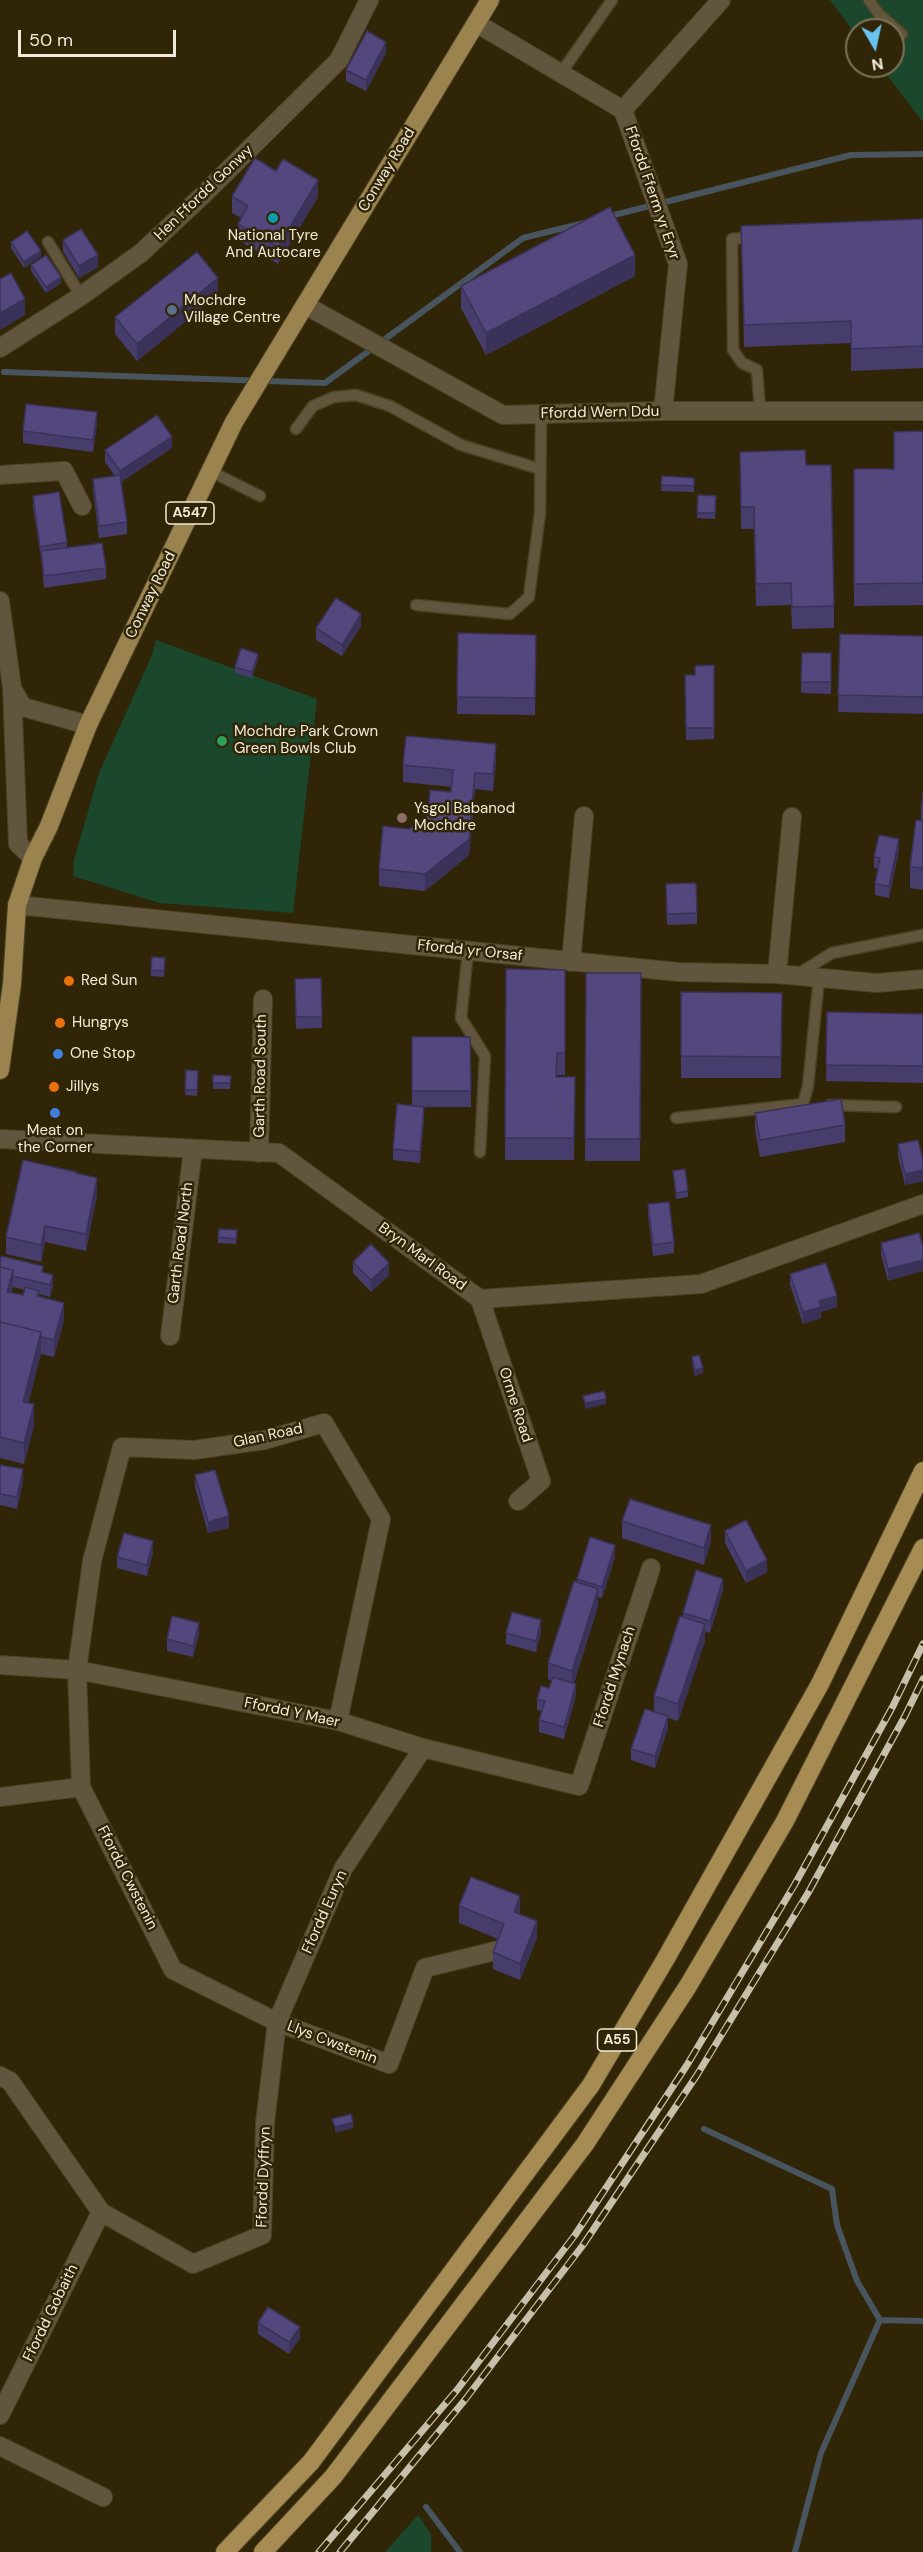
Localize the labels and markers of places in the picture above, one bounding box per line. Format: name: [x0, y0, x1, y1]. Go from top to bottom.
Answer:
marker: National Tyre And Autocare: [266, 211, 280, 225]
place label: National Tyre And Autocare: [225, 227, 321, 262]
place label: Mochdre Village Centre: [184, 292, 281, 327]
marker: Mochdre Village Centre: [165, 303, 179, 317]
place label: Mochdre Park Crown Green Bowls Club: [234, 723, 378, 758]
marker: Mochdre Park Crown Green Bowls Club: [215, 734, 229, 748]
place label: Ysgol Babanod Mochdre: [414, 800, 515, 835]
marker: Ysgol Babanod Mochdre: [395, 811, 409, 825]
place label: Red Sun: [81, 972, 137, 990]
marker: Red Sun: [62, 974, 76, 988]
place label: Hungrys: [72, 1014, 129, 1032]
marker: Hungrys: [53, 1016, 67, 1030]
place label: One Stop: [70, 1045, 135, 1063]
marker: One Stop: [51, 1047, 65, 1061]
place label: Jillys: [66, 1078, 99, 1096]
marker: Jillys: [47, 1080, 61, 1094]
marker: Meat on the Corner: [48, 1106, 62, 1120]
place label: Meat on the Corner: [18, 1122, 92, 1157]

